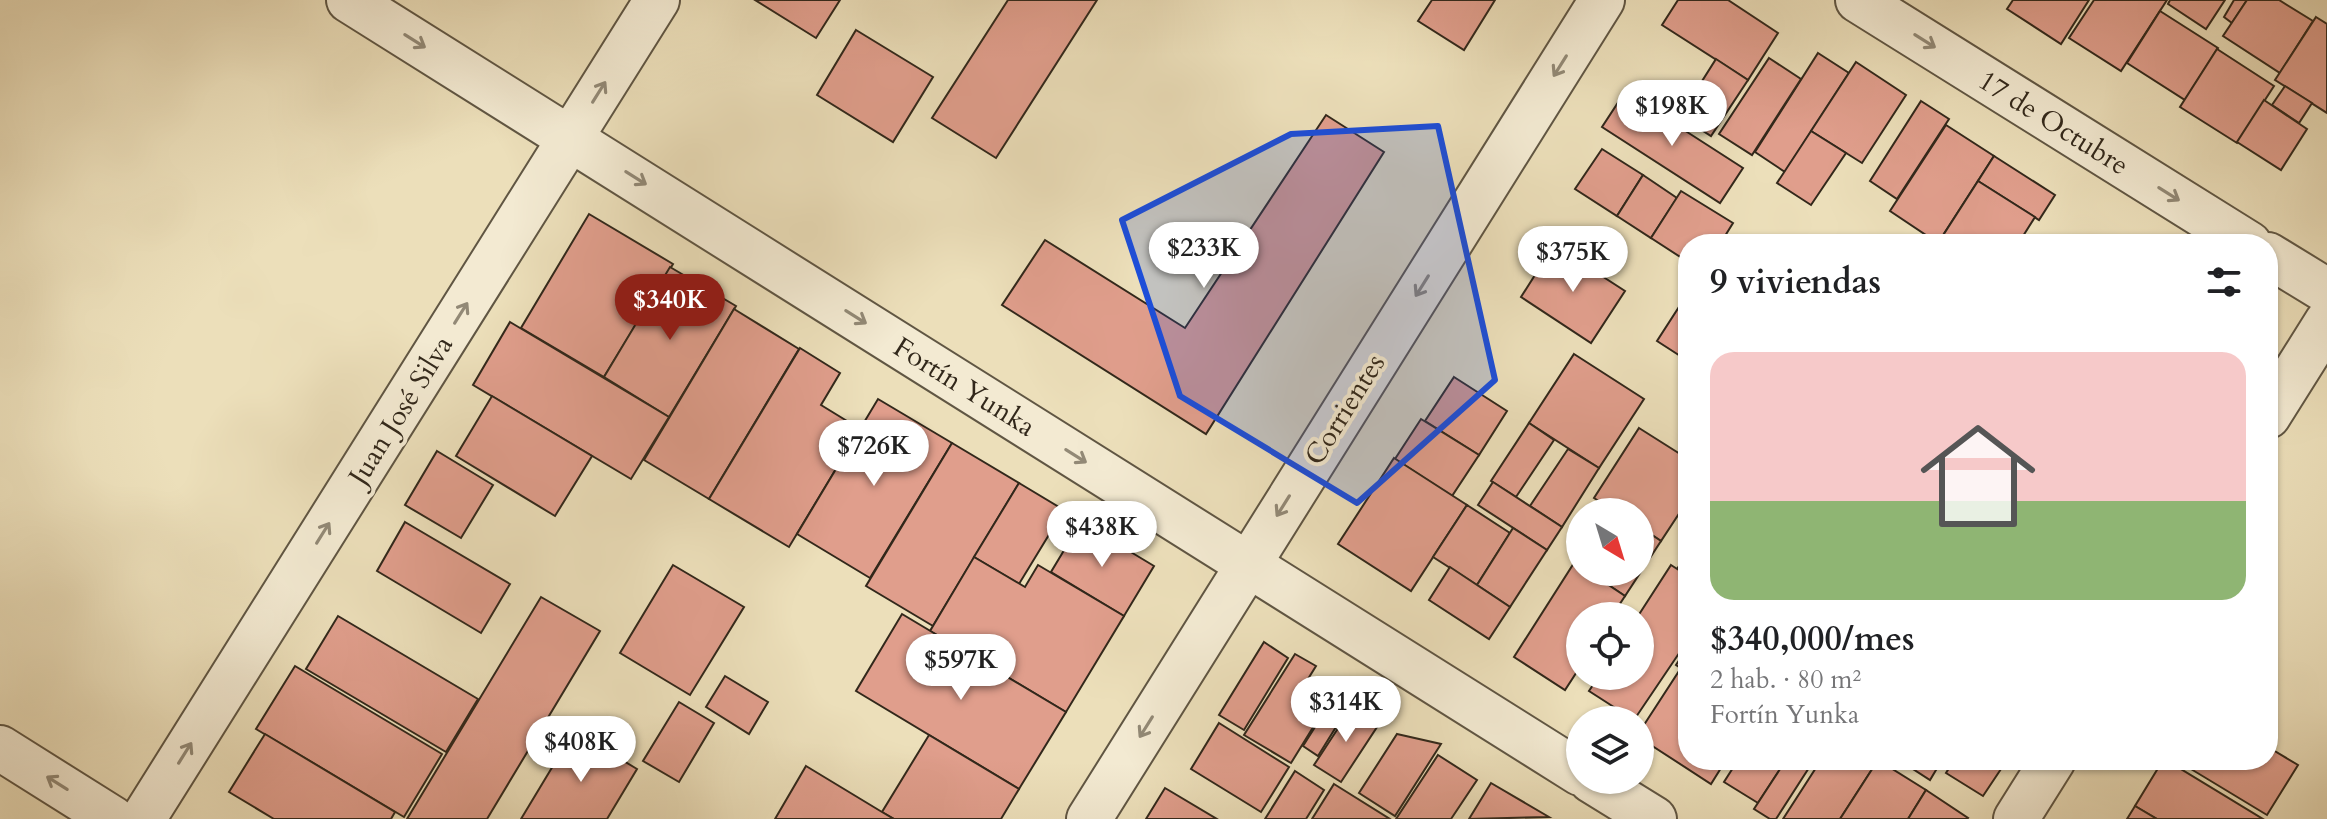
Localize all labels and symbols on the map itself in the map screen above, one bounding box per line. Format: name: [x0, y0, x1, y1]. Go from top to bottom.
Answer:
one-way arrow: [403, 33, 426, 49]
one-way arrow: [1913, 33, 1935, 50]
one-way arrow: [1552, 54, 1568, 77]
street label: 17 de Octubre: [1971, 62, 2136, 184]
pin: $198K: [1616, 80, 1728, 148]
one-way arrow: [591, 82, 608, 104]
one-way arrow: [624, 170, 647, 186]
one-way arrow: [2157, 186, 2180, 202]
pin: $233K: [1148, 222, 1260, 290]
pin: $375K: [1517, 226, 1629, 294]
pin: $340K: [614, 274, 726, 342]
one-way arrow: [1413, 274, 1429, 297]
one-way arrow: [453, 302, 470, 324]
one-way arrow: [844, 309, 867, 325]
street label: Juan José Silva: [338, 328, 462, 496]
street label: Fortín Yunka: [886, 328, 1043, 446]
street label: Corrientes: [1296, 347, 1394, 472]
pin: $726K: [818, 420, 930, 488]
one-way arrow: [1064, 447, 1086, 464]
one-way arrow: [1275, 494, 1291, 517]
north arrow: [1566, 498, 1654, 586]
pin: $438K: [1046, 501, 1158, 569]
one-way arrow: [315, 522, 331, 545]
pin: $597K: [905, 634, 1017, 702]
pin: $314K: [1290, 676, 1402, 744]
one-way arrow: [1137, 715, 1153, 738]
pin: $408K: [525, 716, 637, 784]
one-way arrow: [177, 742, 193, 765]
one-way arrow: [46, 775, 68, 792]

